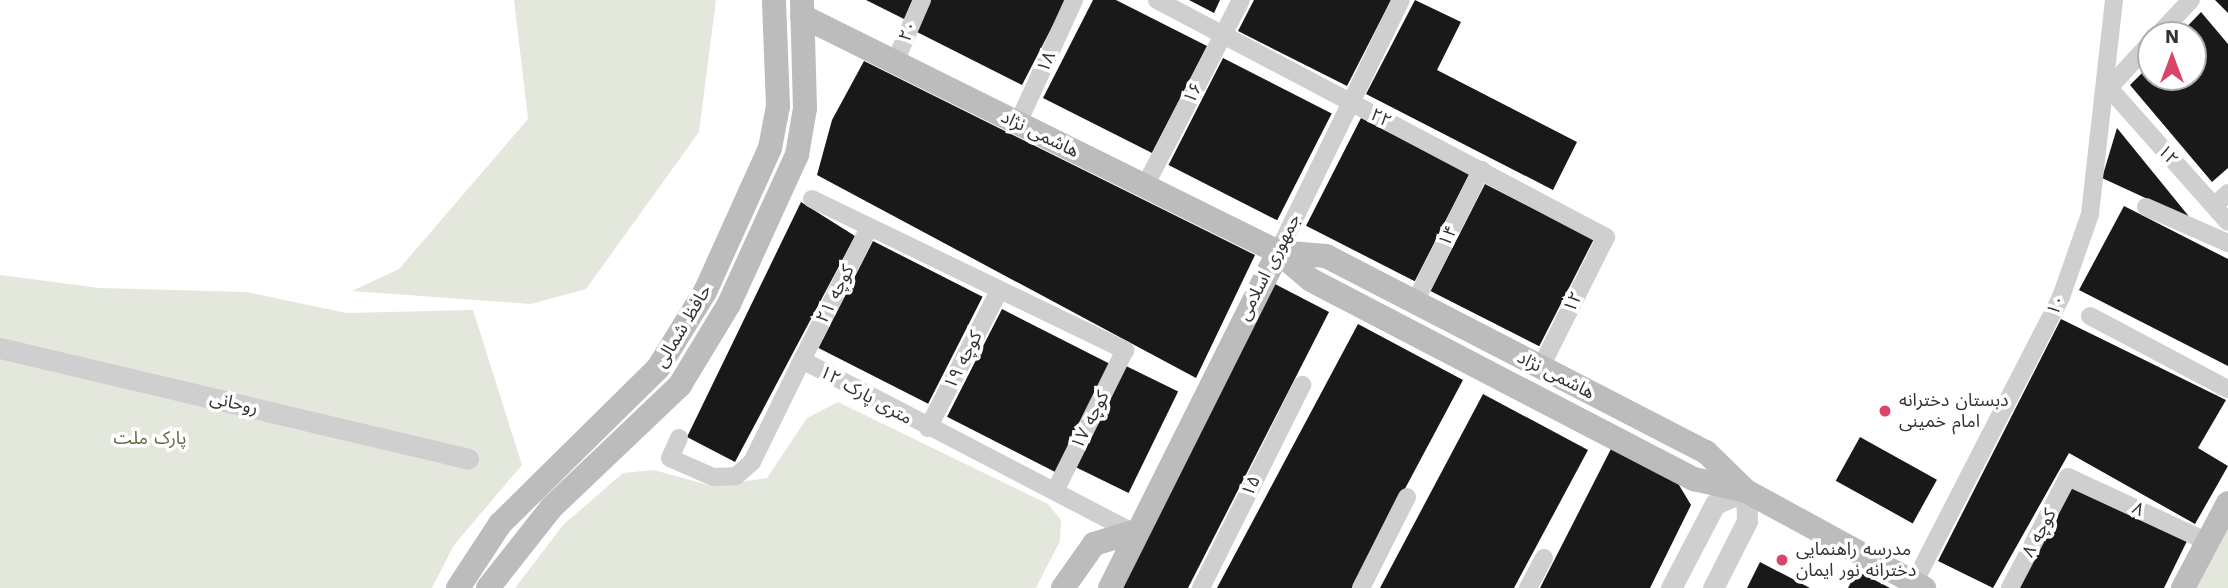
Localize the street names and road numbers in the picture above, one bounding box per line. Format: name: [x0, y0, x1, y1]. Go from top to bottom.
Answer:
street label: ۲۰: [894, 17, 922, 45]
street label: ۱۸: [1032, 48, 1060, 76]
street label: ۱۶: [1179, 79, 1207, 107]
street label: ۲۲: [1367, 104, 1395, 132]
street label: هاشمی نژاد: [998, 106, 1082, 162]
street label: ۱۲: [2153, 140, 2183, 170]
street label: جمهوری اسلامی: [1233, 210, 1305, 324]
street label: ۱۴: [1434, 222, 1462, 250]
street label: کوچه ۲۱: [811, 261, 859, 327]
street label: حافظ شمالی: [650, 281, 716, 371]
street label: ۱۲: [1559, 288, 1587, 316]
street label: ۱۰: [2042, 291, 2070, 319]
street label: کوچه ۱۹: [939, 327, 987, 393]
street label: هاشمی نژاد: [1514, 346, 1598, 404]
street label: ۱۲ متری پارک: [816, 361, 916, 429]
street label: روحانی: [208, 387, 260, 419]
street label: کوچه ۱۷: [1066, 387, 1114, 453]
street label: ۱۵: [1237, 472, 1265, 500]
street label: ۸: [2129, 497, 2147, 521]
street label: کوچه ۸: [2017, 505, 2061, 561]

